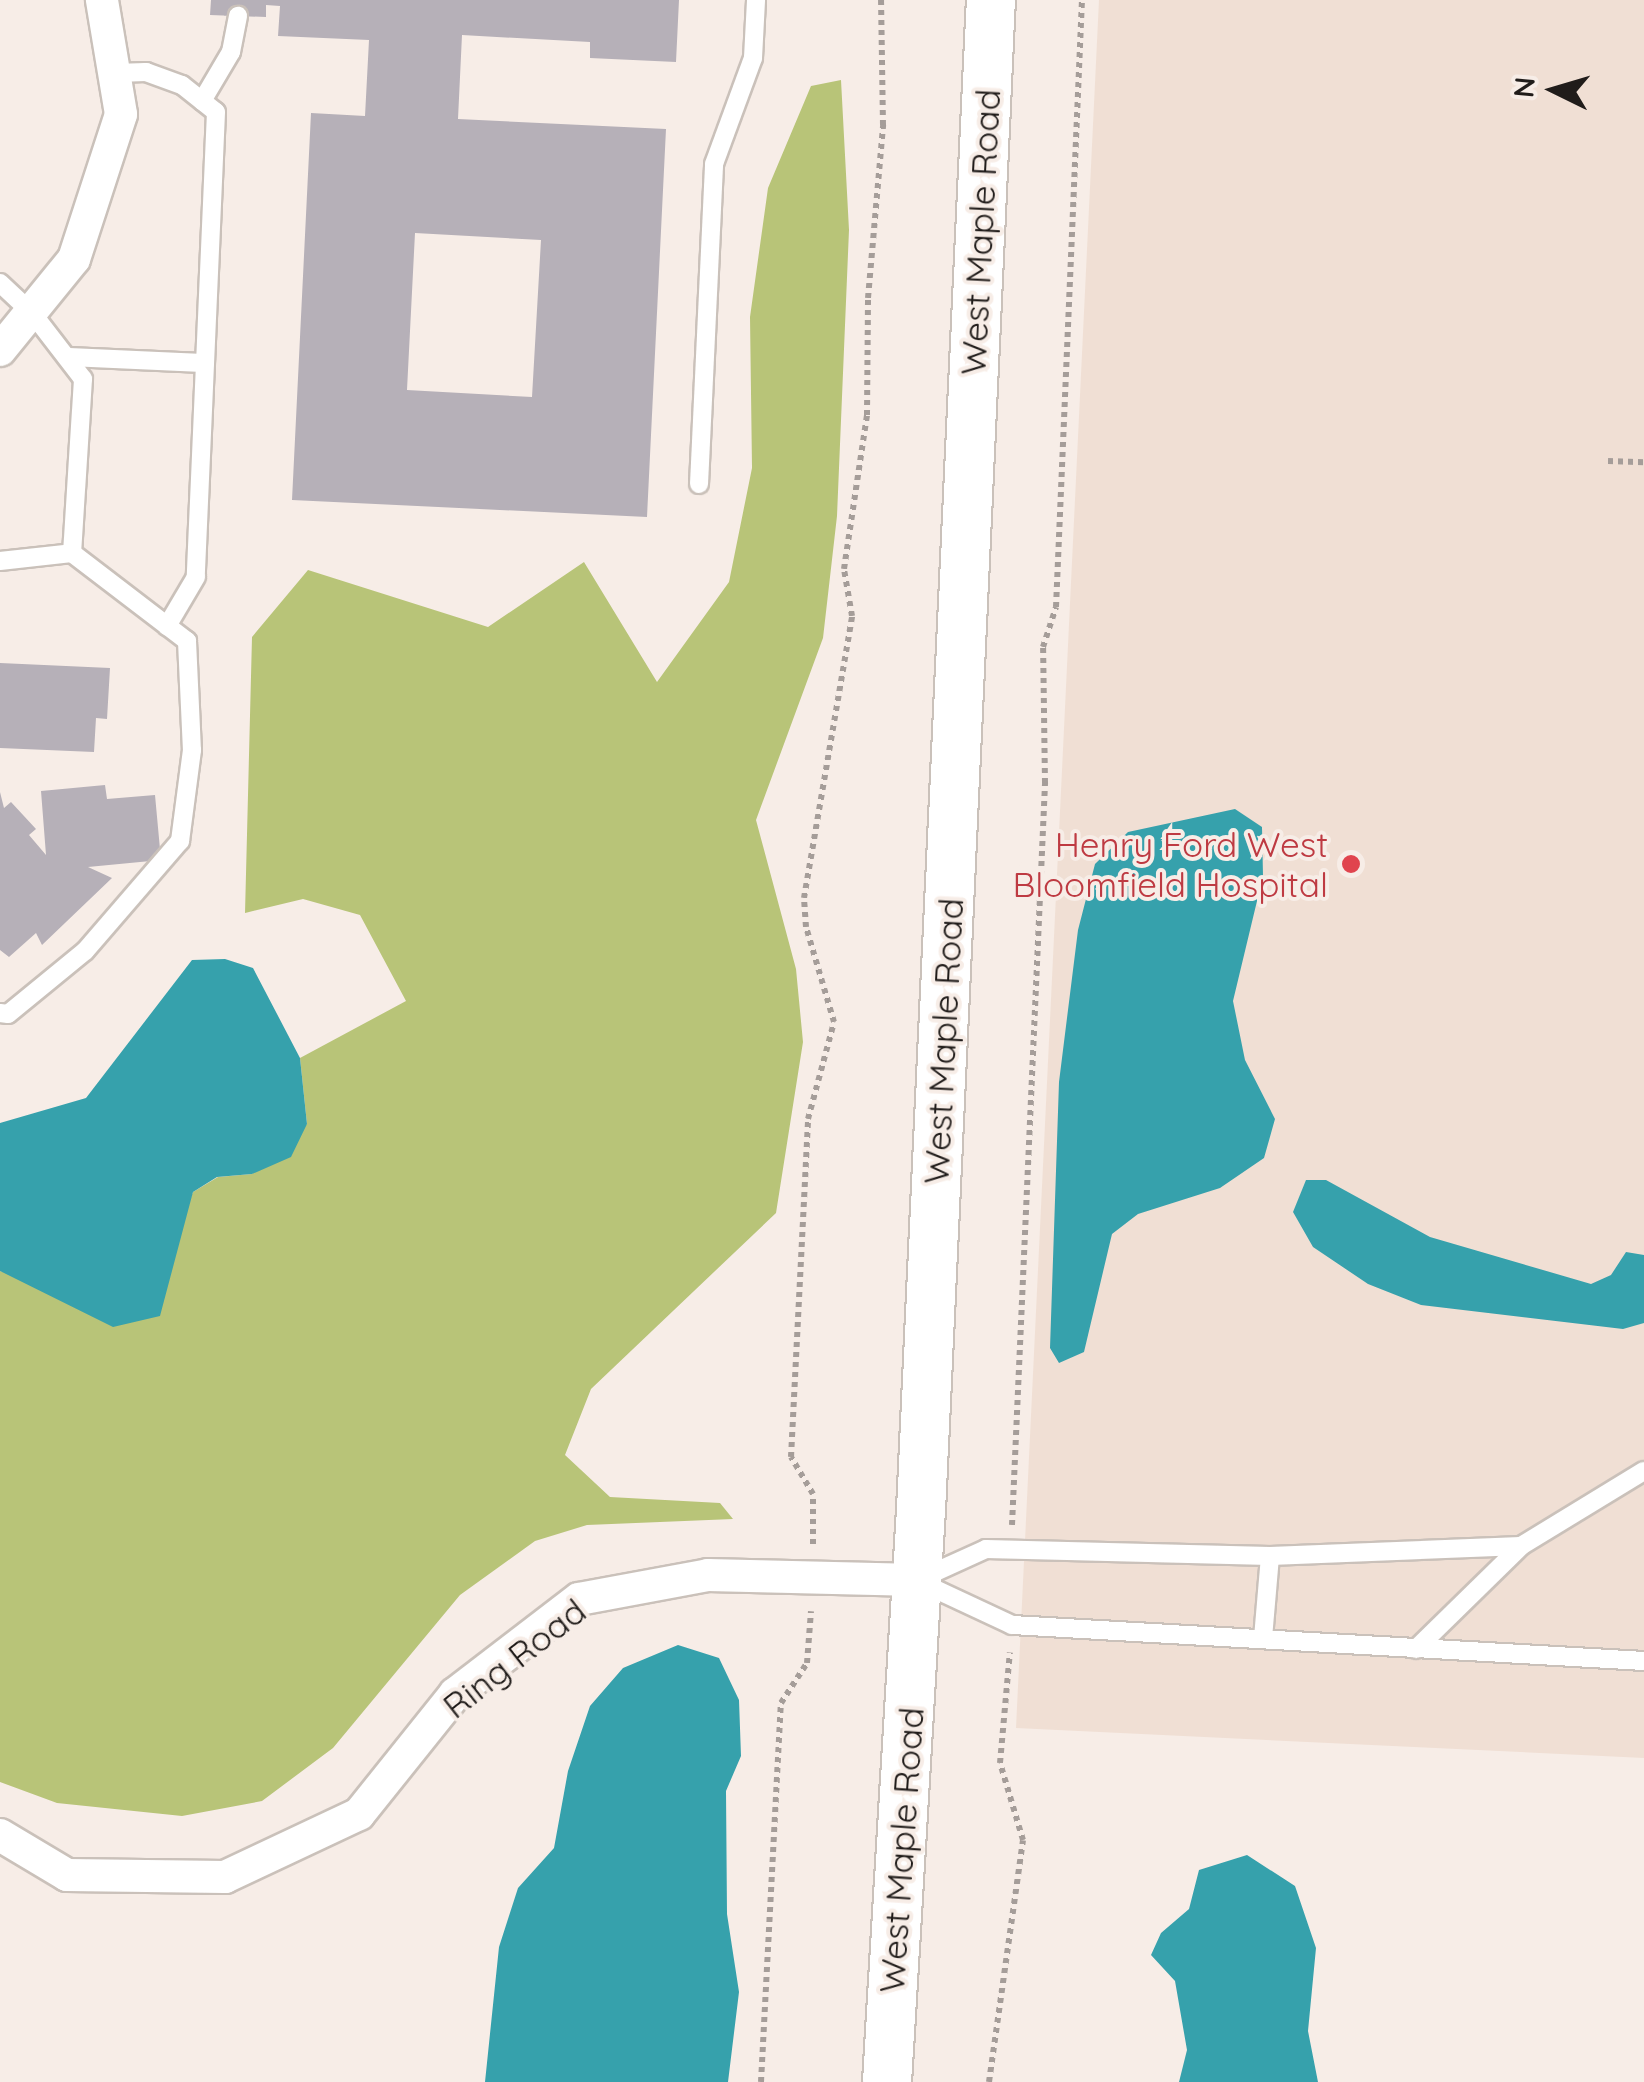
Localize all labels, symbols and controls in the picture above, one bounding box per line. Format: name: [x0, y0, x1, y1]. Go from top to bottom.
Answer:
north arrow: [1504, 40, 1604, 140]
text: N: [1505, 76, 1542, 99]
street label: West Maple Road: [952, 88, 1008, 376]
place label: Henry Ford West Bloomfield Hospital: [1013, 823, 1328, 905]
marker: Henry Ford West Bloomfield Hospital: [1338, 851, 1364, 877]
street label: West Maple Road: [915, 897, 971, 1185]
street label: Ring Road: [434, 1589, 594, 1727]
street label: West Maple Road: [870, 1706, 932, 1994]

